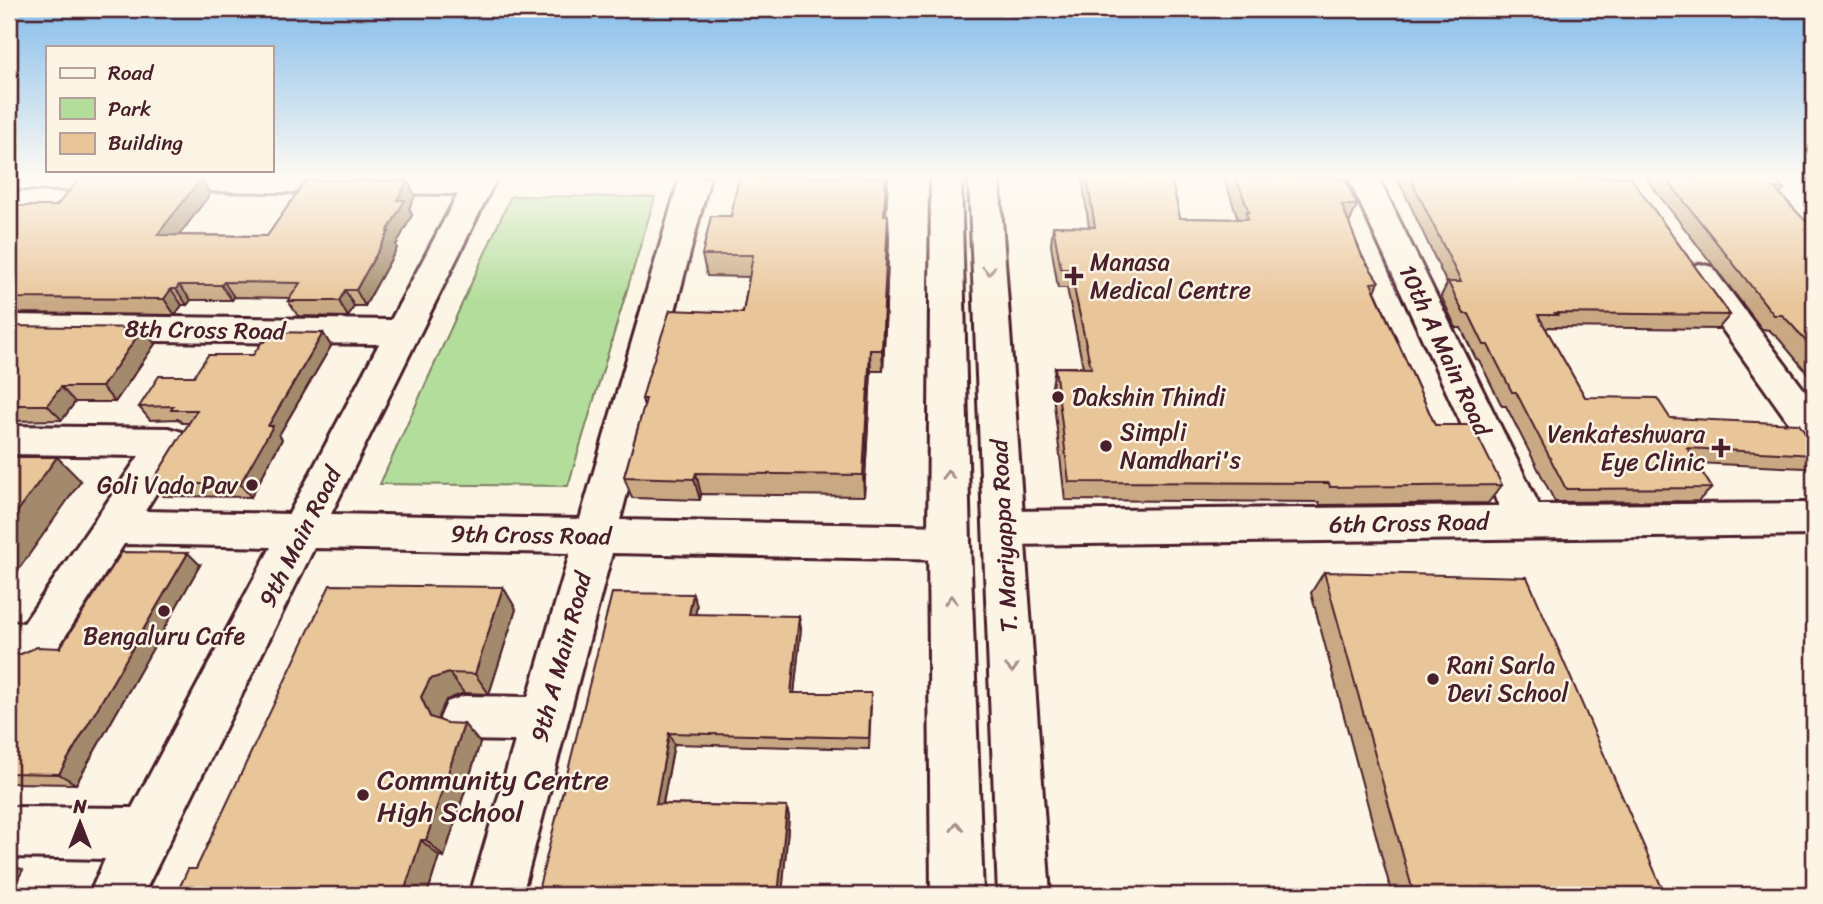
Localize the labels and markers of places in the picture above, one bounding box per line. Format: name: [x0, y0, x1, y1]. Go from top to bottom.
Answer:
place label: Manasa Medical Centre: [1090, 241, 1251, 311]
marker: Manasa Medical Centre: [1064, 266, 1084, 286]
place label: Dakshin Thindi: [1072, 376, 1227, 418]
marker: Dakshin Thindi: [1050, 389, 1066, 405]
place label: Simpli Namdhari's: [1120, 411, 1241, 481]
place label: Venkateshwara Eye Clinic: [1547, 413, 1706, 483]
marker: Simpli Namdhari's: [1098, 438, 1114, 454]
marker: Venkateshwara Eye Clinic: [1711, 438, 1731, 458]
place label: Goli Vada Pav: [97, 464, 239, 506]
marker: Goli Vada Pav: [244, 477, 260, 493]
marker: Bengaluru Cafe: [156, 603, 172, 619]
place label: Bengaluru Cafe: [83, 615, 246, 657]
place label: Rani Sarla Devi School: [1447, 644, 1569, 714]
marker: Rani Sarla Devi School: [1425, 671, 1441, 687]
place label: Community Centre High School: [377, 755, 609, 836]
marker: Community Centre High School: [355, 787, 371, 803]

